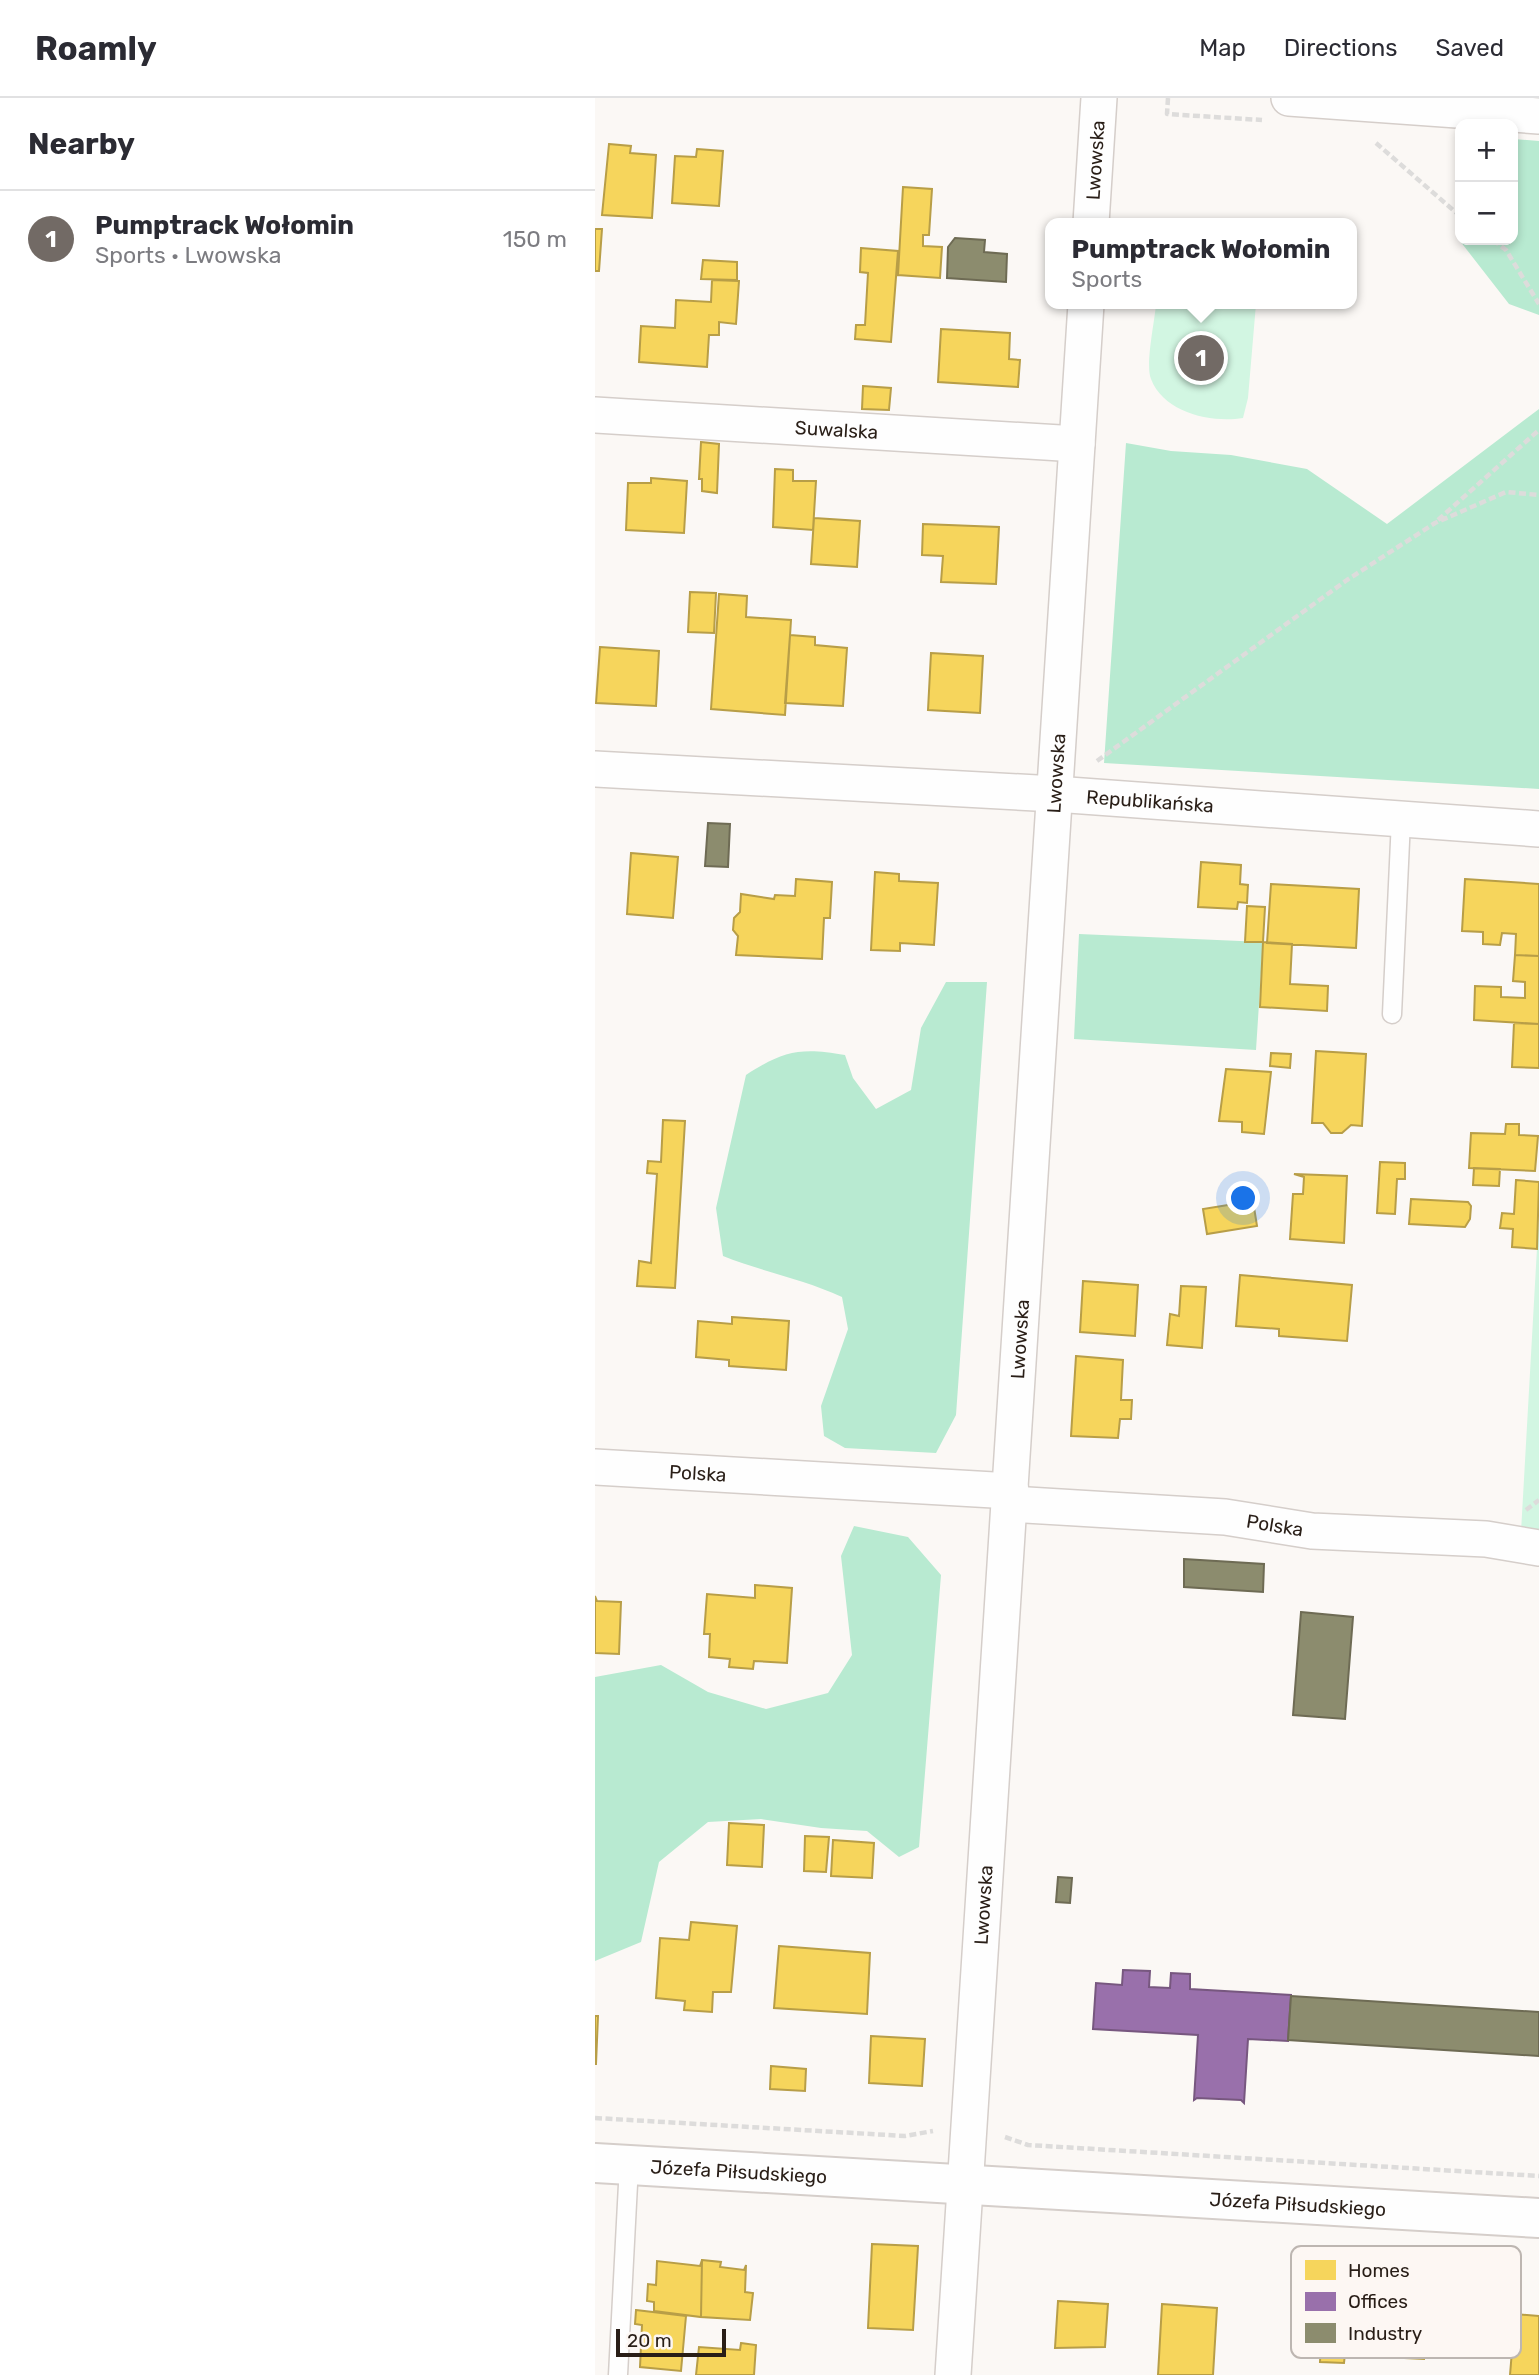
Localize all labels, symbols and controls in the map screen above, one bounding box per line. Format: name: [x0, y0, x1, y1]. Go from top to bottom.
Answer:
text: Roamly: [35, 29, 157, 68]
text: Map: [1199, 34, 1246, 62]
text: Directions: [1284, 34, 1397, 62]
text: Saved: [1435, 34, 1504, 62]
street label: Lwowska: [1081, 119, 1109, 201]
map controls: [1455, 119, 1518, 245]
button: +: [1455, 119, 1518, 182]
text: Nearby: [28, 126, 135, 162]
button: −: [1455, 182, 1518, 245]
text: Pumptrack Wołomin: [95, 210, 354, 241]
popup: [1045, 218, 1357, 309]
text: 1: [45, 225, 57, 253]
text: 150 m: [503, 225, 567, 253]
text: Pumptrack Wołomin: [1071, 234, 1331, 265]
text: Sports · Lwowska: [95, 241, 281, 269]
text: Sports: [1071, 265, 1142, 293]
pin: 1: [1178, 332, 1224, 384]
street label: Suwalska: [794, 416, 879, 444]
street label: Lwowska: [1042, 733, 1070, 814]
street label: Republikańska: [1086, 785, 1215, 817]
your location: [1226, 1181, 1260, 1215]
street label: Lwowska: [1005, 1298, 1034, 1380]
street label: Polska: [668, 1460, 727, 1486]
street label: Polska: [1245, 1509, 1305, 1541]
street label: Lwowska: [969, 1864, 997, 1946]
street label: Józefa Piłsudskiego: [650, 2155, 828, 2188]
street label: Józefa Piłsudskiego: [1209, 2187, 1387, 2221]
legend: [1291, 2246, 1521, 2358]
text: Homes: [1348, 2259, 1410, 2282]
text: Offices: [1348, 2290, 1408, 2313]
text: Industry: [1348, 2322, 1422, 2345]
scale bar: [616, 2326, 726, 2358]
text: 20 m: [627, 2329, 672, 2352]

